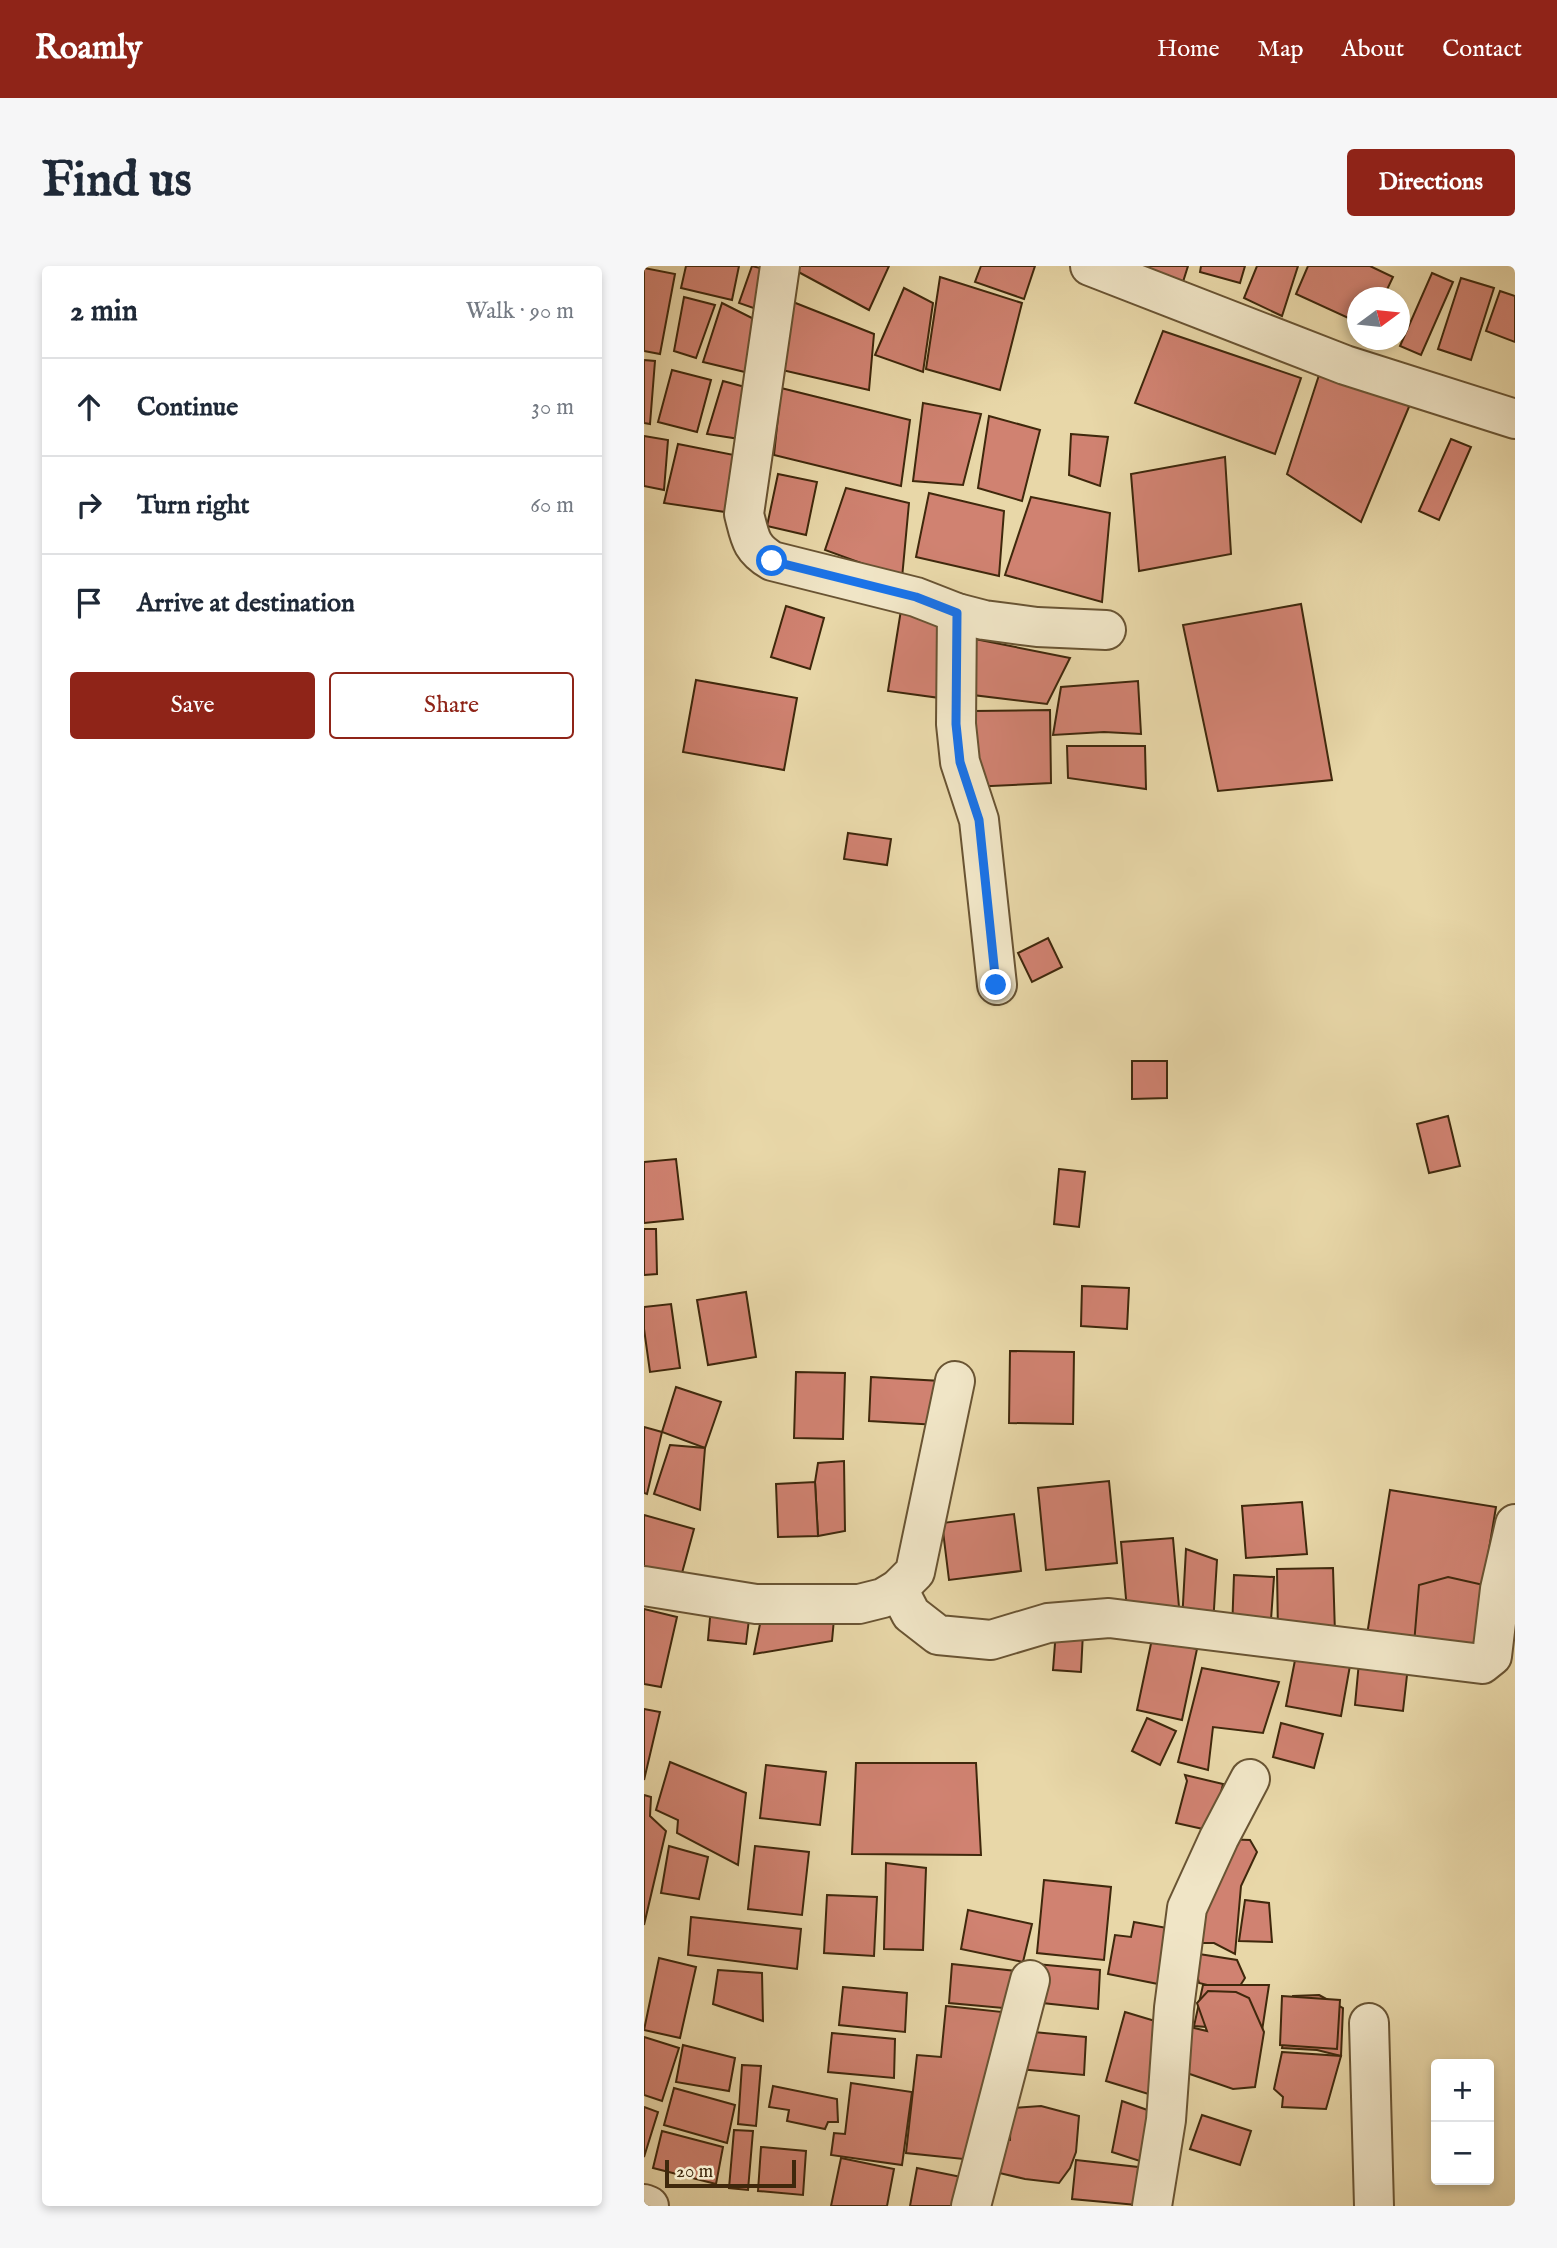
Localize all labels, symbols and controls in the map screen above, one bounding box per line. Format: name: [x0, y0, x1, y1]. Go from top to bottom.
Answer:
text: Roamly: [35, 28, 142, 70]
text: Home: [1157, 34, 1220, 65]
text: Map: [1258, 34, 1304, 65]
text: About: [1342, 34, 1404, 65]
text: Contact: [1442, 34, 1522, 65]
button: Directions: [1347, 149, 1515, 216]
text: Find us: [42, 151, 192, 213]
north arrow: [1347, 287, 1410, 350]
text: 2 min: [70, 293, 138, 331]
text: Walk · 90 m: [466, 297, 574, 326]
icon: ahead: [70, 388, 108, 426]
text: Continue: [137, 391, 238, 424]
text: 30 m: [531, 393, 574, 422]
icon: right: [70, 486, 108, 524]
text: Turn right: [137, 489, 250, 522]
text: 60 m: [530, 491, 574, 520]
route start: [756, 545, 787, 576]
icon: arrive: [70, 584, 108, 622]
text: Arrive at destination: [137, 587, 355, 620]
button: Save: [70, 672, 315, 739]
button: Share: [329, 672, 574, 739]
route end: [980, 969, 1011, 1000]
map controls: [1431, 2059, 1494, 2185]
button: +: [1431, 2059, 1494, 2122]
button: −: [1431, 2122, 1494, 2185]
scale bar: [665, 2157, 796, 2189]
text: 20 m: [676, 2160, 713, 2184]

